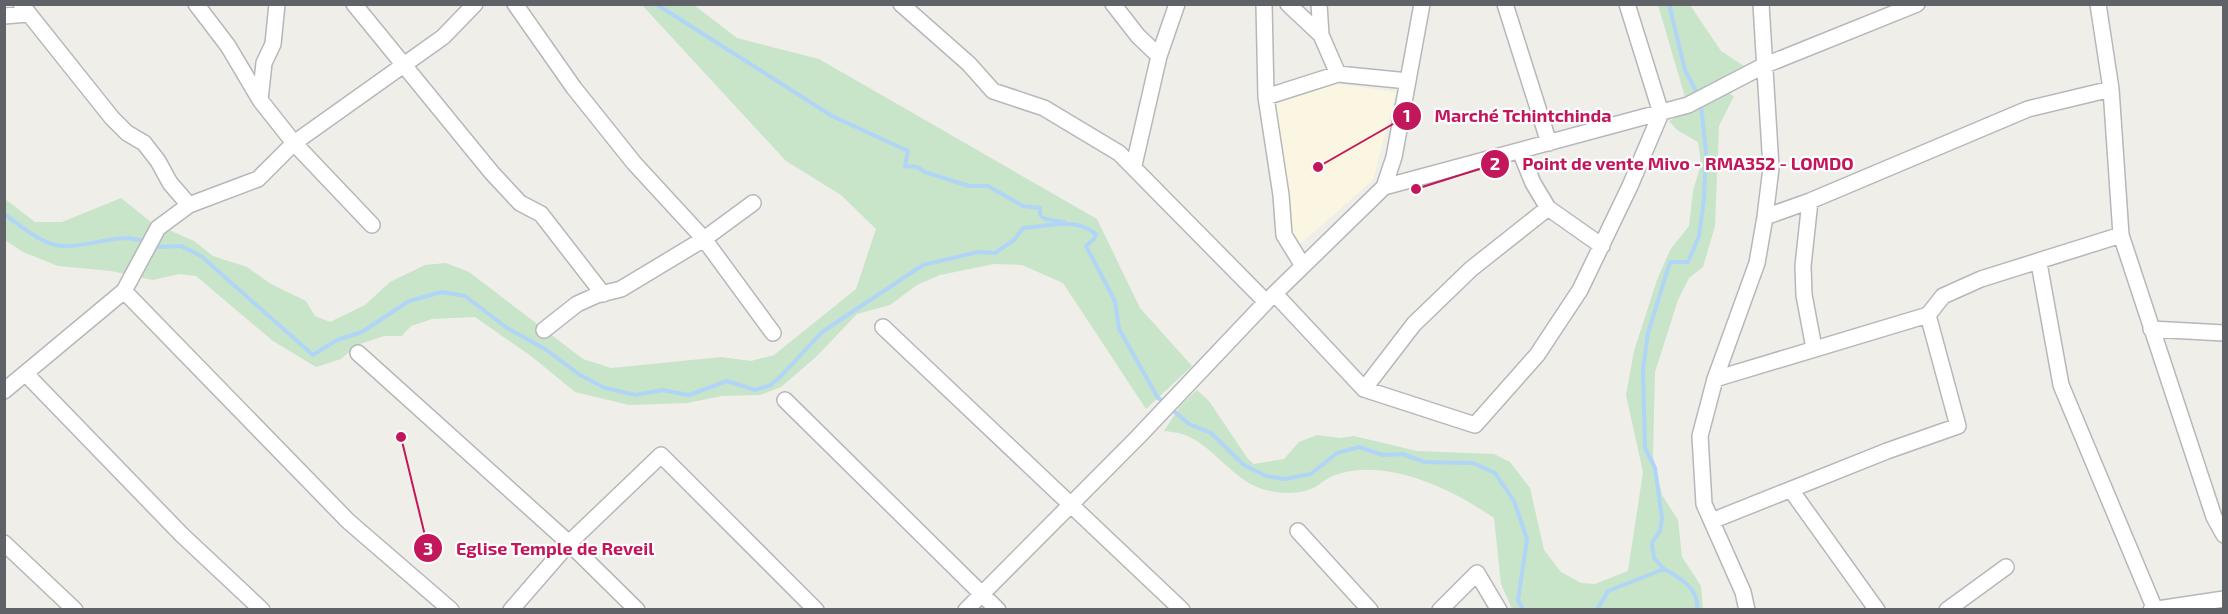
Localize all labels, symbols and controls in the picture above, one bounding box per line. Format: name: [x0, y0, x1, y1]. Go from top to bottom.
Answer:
callout: Marché Tchintchinda: [1392, 98, 1623, 134]
text: 1: [1403, 104, 1411, 126]
text: Marché Tchintchinda: [1435, 104, 1611, 126]
callout: Point de vente Mivo - RMA352 - LOMDO: [1480, 146, 1866, 182]
text: 2: [1490, 152, 1500, 174]
text: Point de vente Mivo - RMA352 - LOMDO: [1522, 152, 1854, 174]
callout: Eglise Temple de Reveil: [413, 530, 666, 566]
text: 3: [423, 537, 433, 559]
text: Eglise Temple de Reveil: [456, 537, 654, 559]

